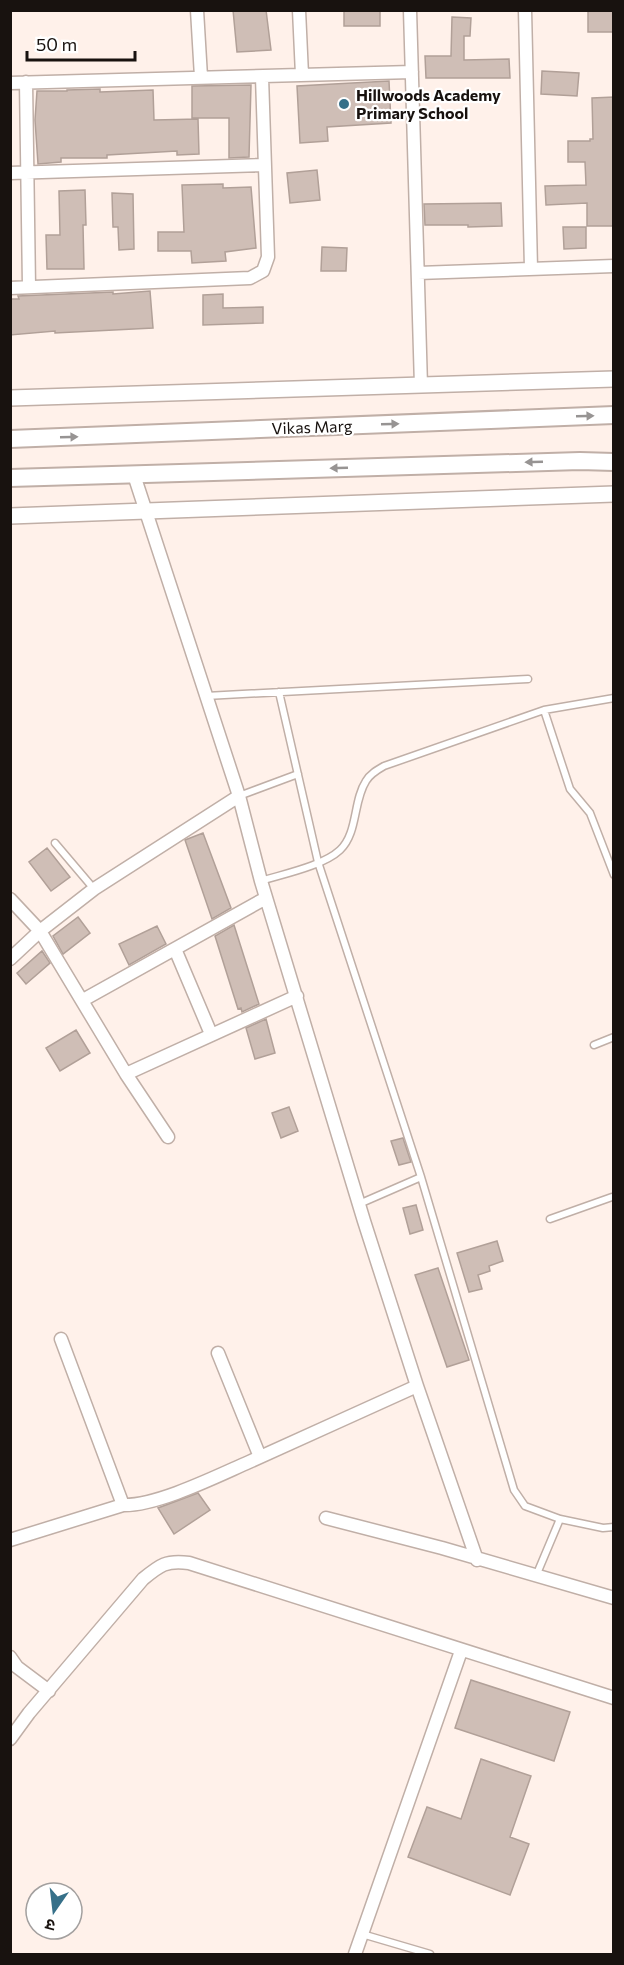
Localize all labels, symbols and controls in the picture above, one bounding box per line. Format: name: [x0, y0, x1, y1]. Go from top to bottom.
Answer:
scale bar: [27, 24, 135, 62]
text: 50 m: [36, 33, 77, 55]
place label: Hillwoods Academy Primary School: [356, 85, 501, 122]
marker: Hillwoods Academy Primary School: [337, 97, 351, 111]
one-way arrow: [575, 412, 594, 421]
street label: Vikas Marg: [271, 416, 353, 437]
one-way arrow: [380, 419, 399, 429]
one-way arrow: [59, 432, 78, 441]
one-way arrow: [525, 458, 544, 467]
one-way arrow: [330, 464, 349, 473]
north arrow: [24, 1881, 84, 1941]
text: उ: [43, 1916, 57, 1936]

